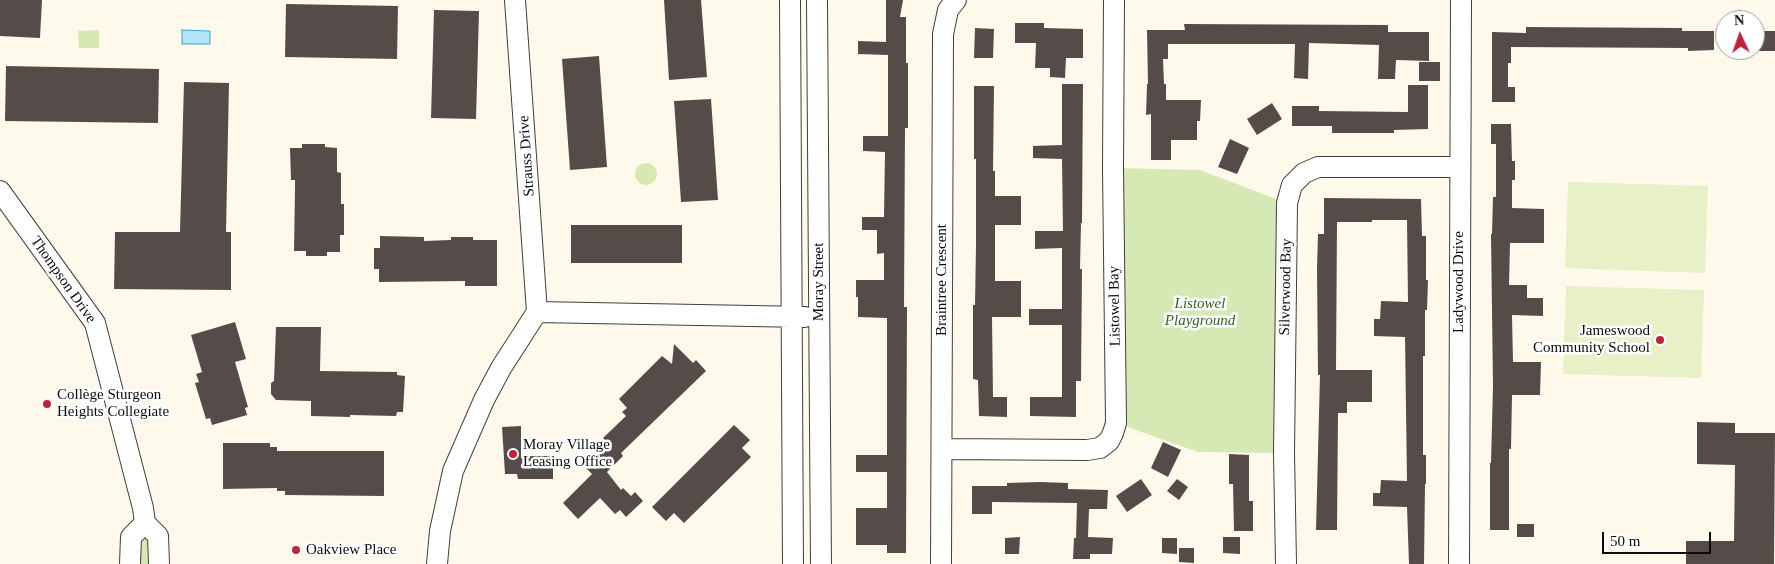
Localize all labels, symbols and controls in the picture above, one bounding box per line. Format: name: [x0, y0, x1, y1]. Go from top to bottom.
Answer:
north arrow: [1715, 10, 1765, 60]
text: N: [1734, 13, 1745, 28]
street label: Strauss Drive: [515, 115, 539, 197]
street label: Braintree Crescent: [933, 224, 951, 336]
street label: Ladywood Drive: [1450, 231, 1468, 333]
street label: Thompson Drive: [26, 233, 100, 327]
street label: Silverwood Bay: [1276, 238, 1296, 336]
street label: Moray Street: [810, 243, 828, 321]
street label: Listowel Bay: [1105, 266, 1125, 346]
park label: Listowel Playground: [1165, 295, 1235, 330]
place label: Jameswood Community School: [1533, 322, 1650, 357]
marker: Jameswood Community School: [1654, 334, 1666, 346]
place label: Collège Sturgeon Heights Collegiate: [57, 386, 169, 421]
marker: Collège Sturgeon Heights Collegiate: [41, 398, 53, 410]
place label: Moray Village Leasing Office: [523, 436, 612, 471]
marker: Moray Village Leasing Office: [507, 448, 519, 460]
scale bar: [1605, 522, 1714, 554]
text: 50 m: [1610, 533, 1640, 549]
place label: Oakview Place: [306, 541, 396, 559]
marker: Oakview Place: [290, 544, 302, 556]

